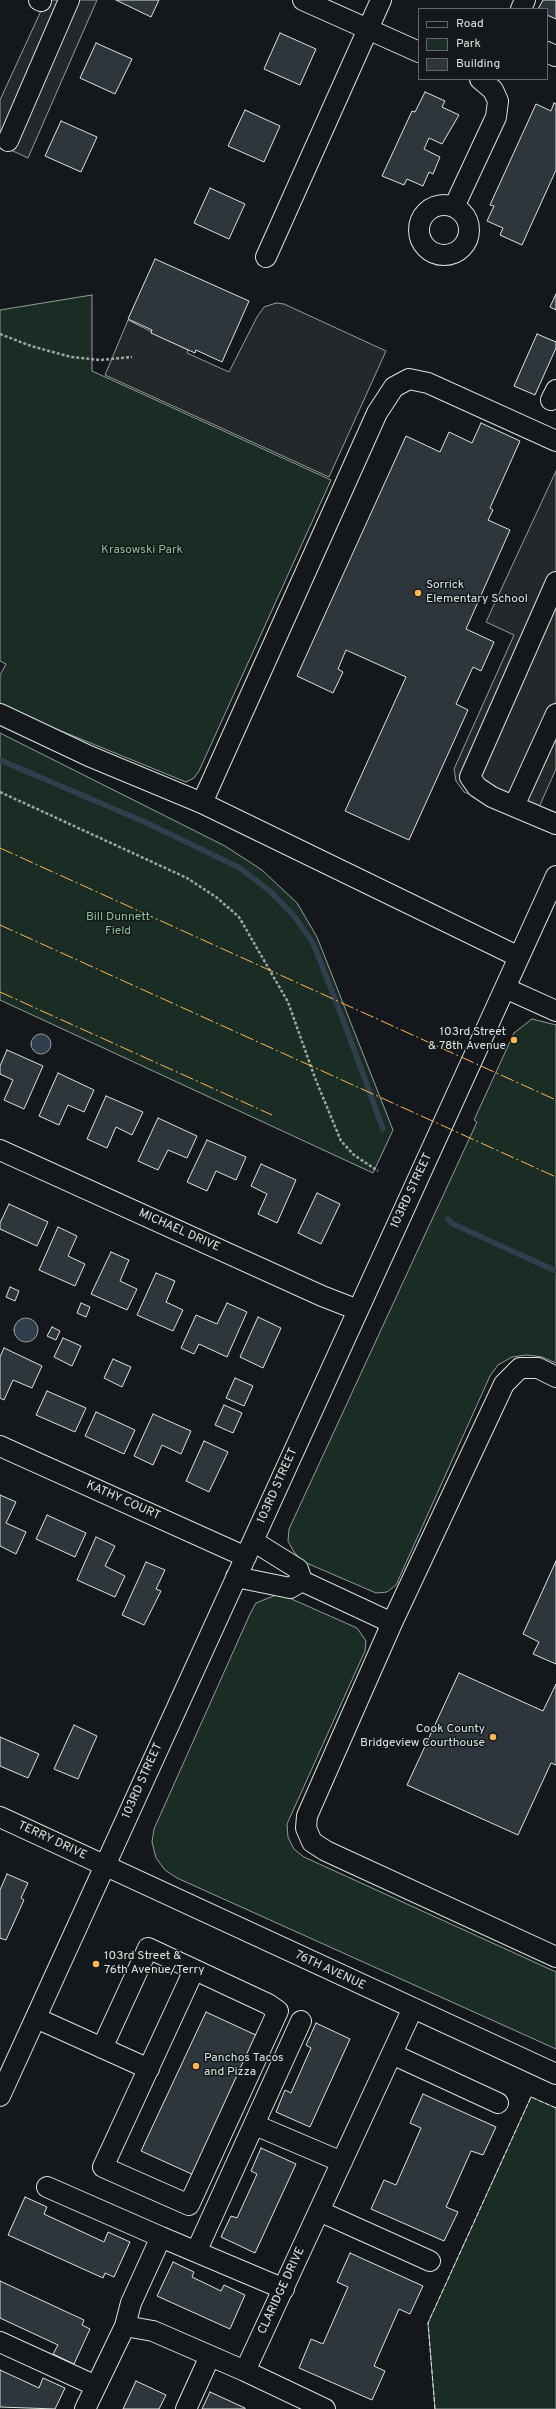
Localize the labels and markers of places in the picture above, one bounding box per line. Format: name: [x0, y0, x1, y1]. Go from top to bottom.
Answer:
place label: Sorrick Elementary School: [426, 579, 528, 607]
marker: Sorrick Elementary School: [413, 588, 423, 598]
place label: 103rd Street & 78th Avenue: [428, 1026, 506, 1054]
marker: 103rd Street & 78th Avenue: [509, 1035, 519, 1045]
place label: Cook County Bridgeview Courthouse: [360, 1723, 485, 1751]
marker: Cook County Bridgeview Courthouse: [488, 1732, 498, 1742]
place label: 103rd Street & 76th Avenue/Terry: [104, 1950, 205, 1978]
marker: 103rd Street & 76th Avenue/Terry: [91, 1959, 101, 1969]
place label: Panchos Tacos and Pizza: [204, 2052, 284, 2080]
marker: Panchos Tacos and Pizza: [191, 2061, 201, 2071]

